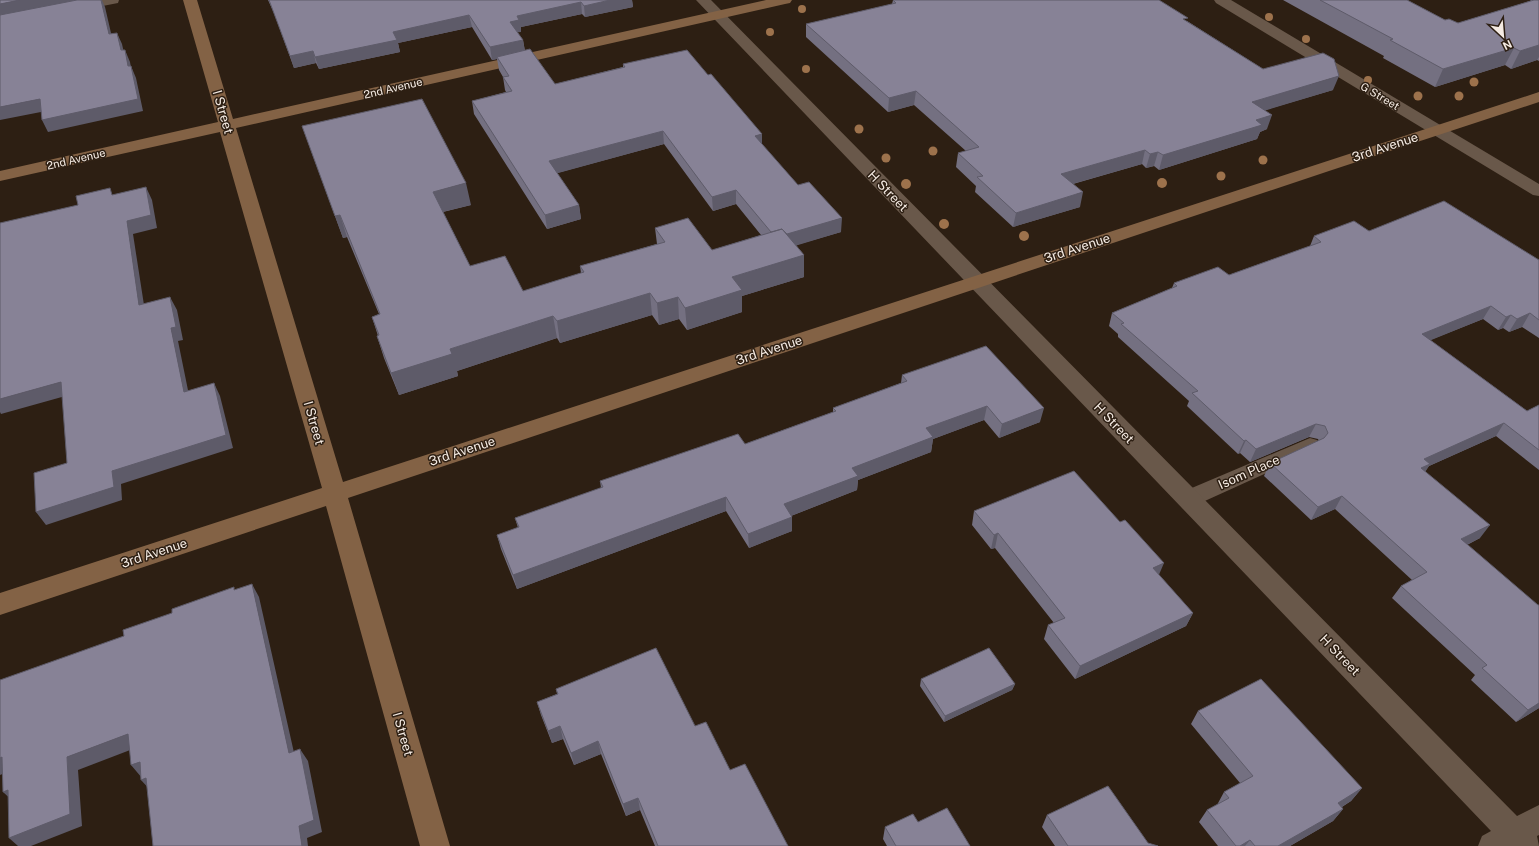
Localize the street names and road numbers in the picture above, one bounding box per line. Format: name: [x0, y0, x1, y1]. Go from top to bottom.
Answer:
street label: 2nd Avenue: [362, 75, 424, 101]
street label: G Street: [1359, 80, 1401, 112]
street label: I Street: [210, 88, 236, 136]
street label: 3rd Avenue: [1350, 129, 1420, 165]
street label: 2nd Avenue: [45, 146, 107, 172]
street label: H Street: [865, 167, 911, 215]
street label: 3rd Avenue: [1042, 230, 1112, 266]
street label: 3rd Avenue: [734, 332, 804, 368]
street label: I Street: [301, 399, 327, 447]
street label: H Street: [1091, 399, 1137, 447]
street label: 3rd Avenue: [427, 433, 497, 469]
street label: Isom Place: [1216, 452, 1282, 492]
street label: 3rd Avenue: [119, 535, 189, 571]
street label: H Street: [1317, 631, 1363, 679]
street label: I Street: [390, 710, 416, 758]

